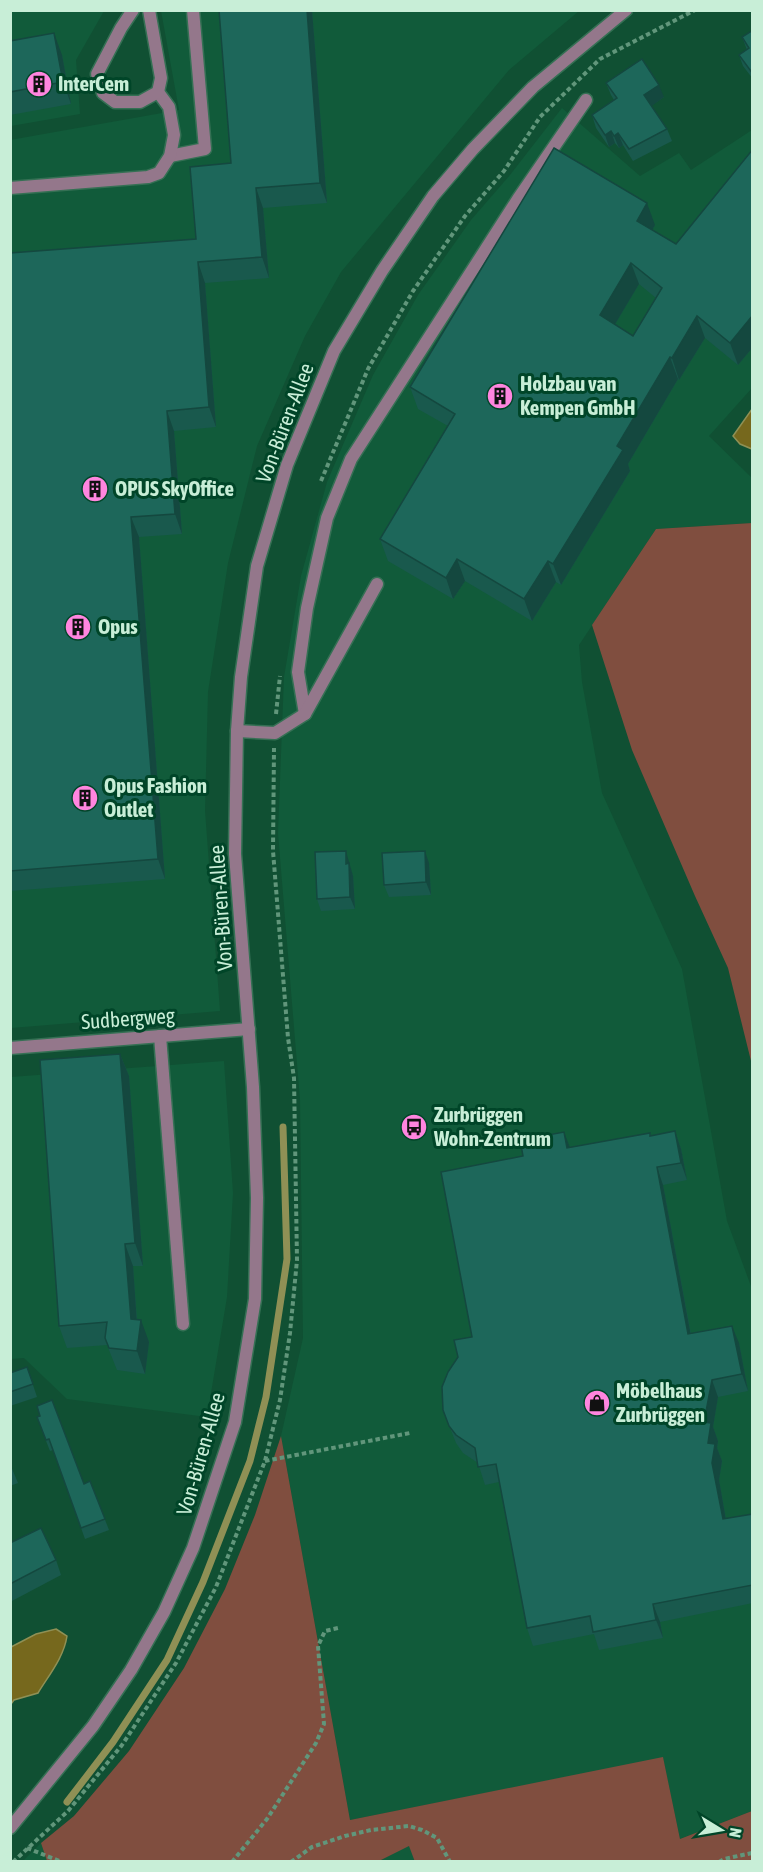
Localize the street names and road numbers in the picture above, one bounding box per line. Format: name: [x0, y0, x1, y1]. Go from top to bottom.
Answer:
street label: Von-Büren-Allee: [250, 359, 318, 486]
street label: Von-Büren-Allee: [204, 844, 236, 972]
street label: Sudbergweg: [80, 1003, 176, 1033]
street label: Von-Büren-Allee: [171, 1390, 229, 1518]

